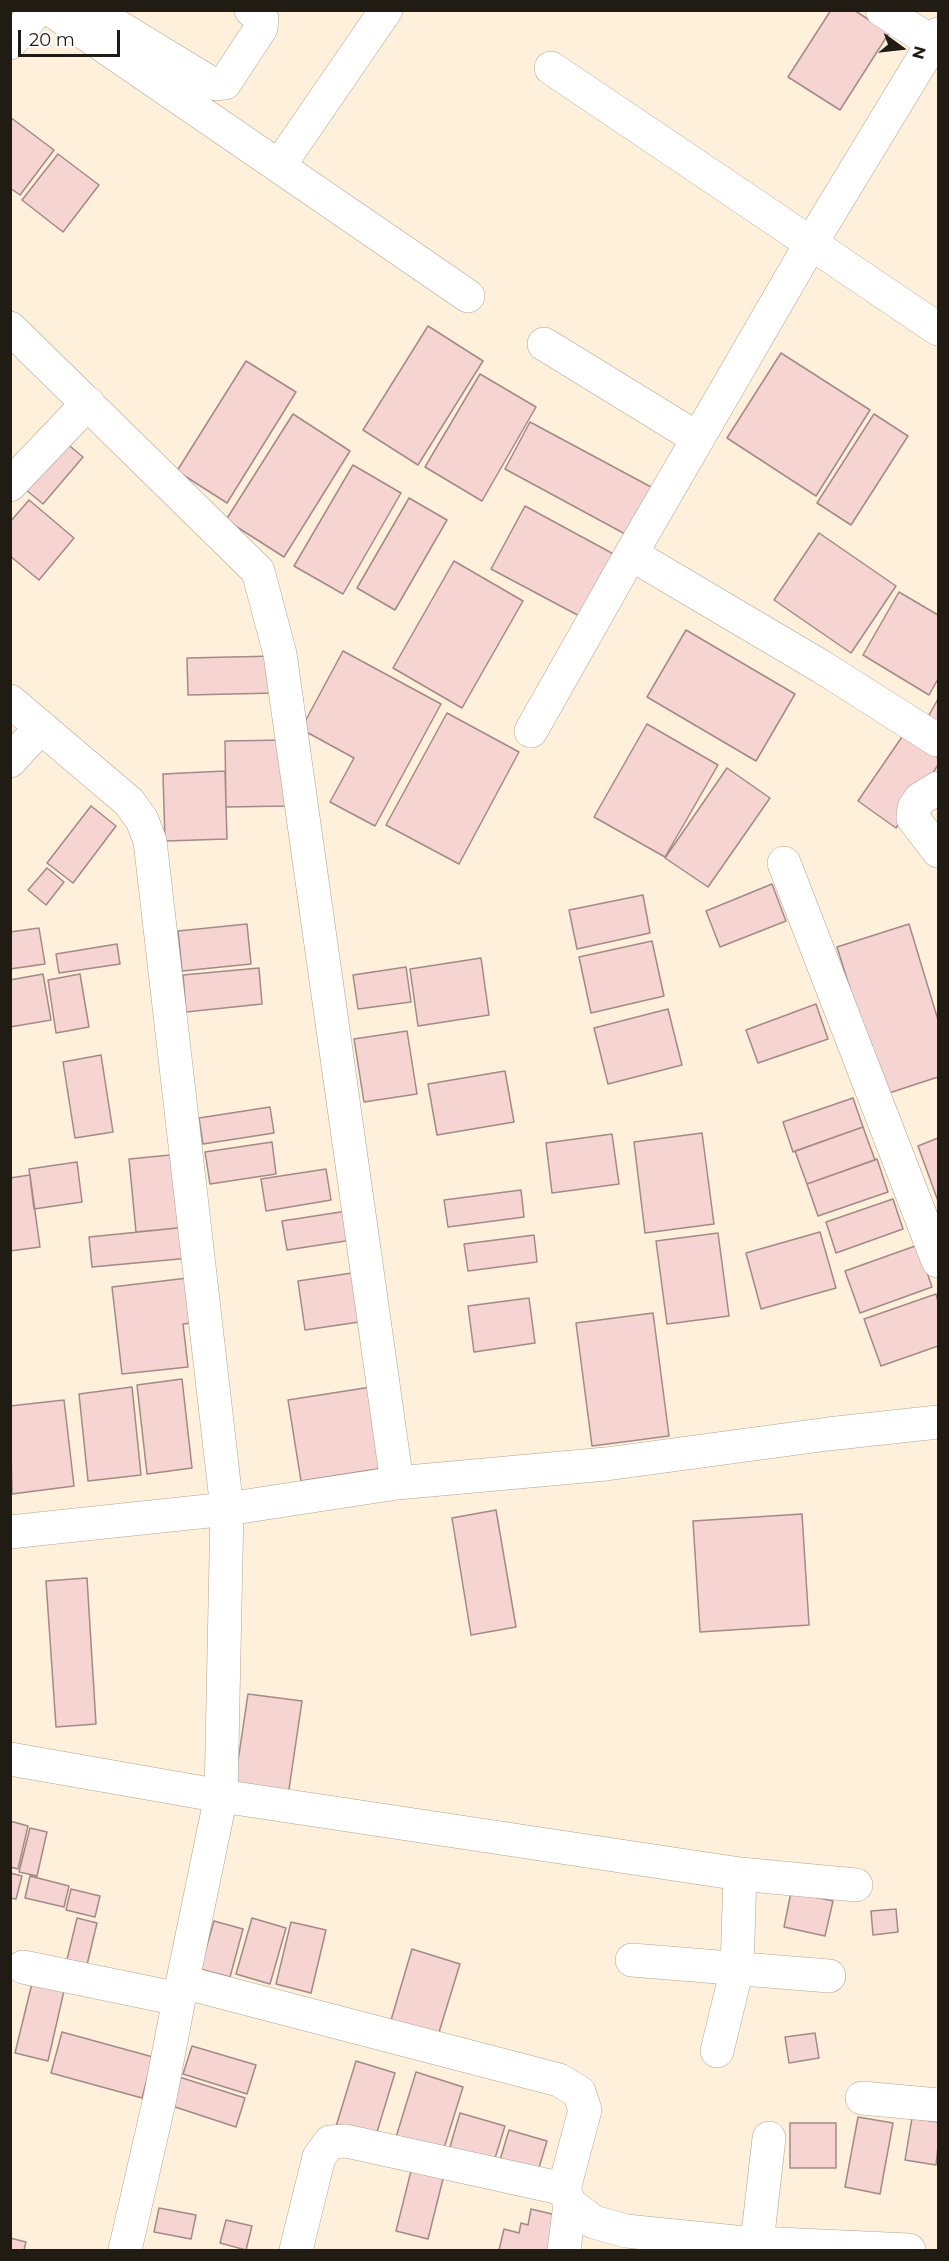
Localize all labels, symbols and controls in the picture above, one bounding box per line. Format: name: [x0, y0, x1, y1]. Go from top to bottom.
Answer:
scale bar: [21, 18, 123, 56]
north arrow: [871, 18, 931, 78]
text: 20 m: [29, 29, 75, 51]
text: N: [908, 44, 930, 61]

